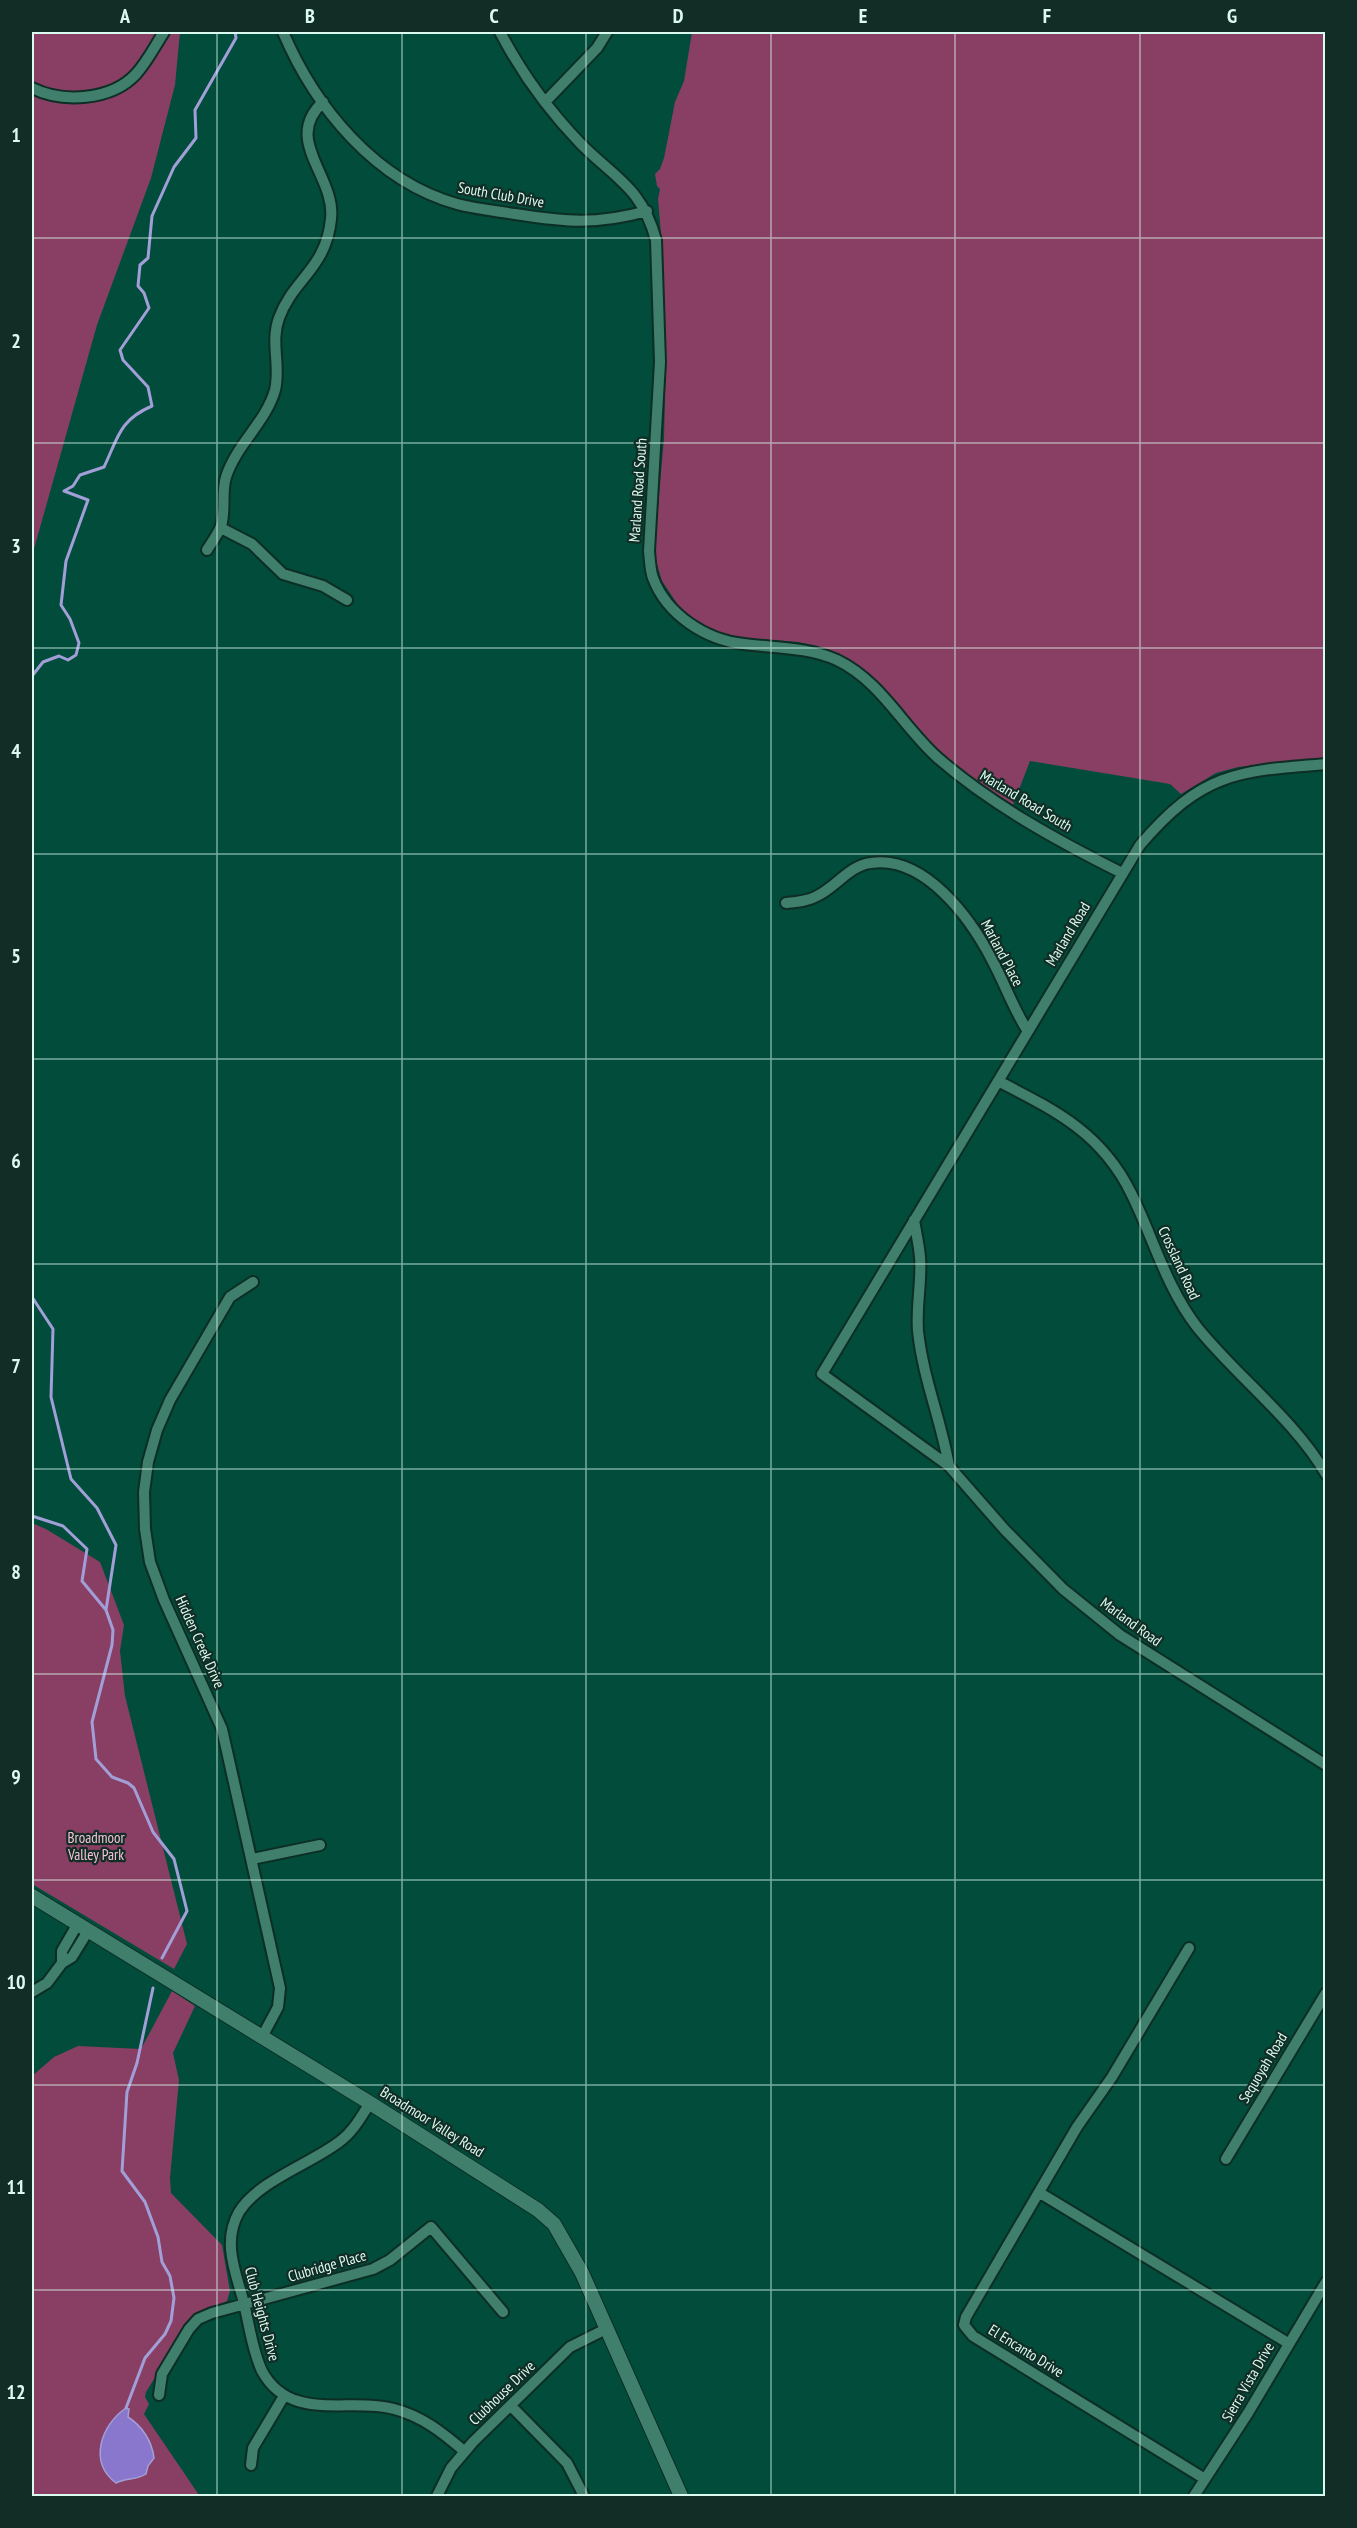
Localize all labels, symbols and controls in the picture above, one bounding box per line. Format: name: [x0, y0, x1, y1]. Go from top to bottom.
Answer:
text: A: [119, 3, 131, 29]
text: B: [305, 3, 315, 29]
text: C: [489, 3, 499, 29]
text: D: [673, 3, 684, 29]
text: E: [859, 3, 867, 29]
text: F: [1043, 3, 1051, 29]
text: G: [1227, 3, 1237, 29]
text: 1: [11, 122, 21, 148]
street label: South Club Drive: [457, 178, 546, 211]
text: 2: [11, 328, 21, 354]
street label: Marland Road South: [624, 437, 651, 543]
text: 3: [11, 533, 21, 559]
text: 4: [11, 738, 21, 764]
street label: Marland Road South: [977, 766, 1076, 836]
street label: Marland Road: [1041, 898, 1094, 969]
street label: Marland Place: [977, 916, 1028, 989]
text: 5: [11, 943, 21, 969]
text: 6: [11, 1148, 21, 1174]
street label: Crossland Road: [1154, 1223, 1205, 1302]
text: 7: [11, 1353, 21, 1379]
text: 8: [11, 1559, 21, 1585]
street label: Hidden Creek Drive: [172, 1593, 229, 1691]
street label: Marland Road: [1097, 1593, 1166, 1650]
text: 9: [11, 1764, 21, 1790]
park label: Broadmoor Valley Park: [67, 1828, 125, 1864]
text: 10: [6, 1969, 26, 1995]
street label: Sequoyah Road: [1234, 2029, 1291, 2106]
street label: Broadmoor Valley Road: [377, 2082, 488, 2161]
text: 11: [6, 2174, 26, 2200]
street label: Clubridge Place: [285, 2245, 368, 2286]
street label: Club Heights Drive: [241, 2265, 284, 2363]
street label: El Encanto Drive: [985, 2320, 1067, 2381]
street label: Sierra Vista Drive: [1217, 2339, 1278, 2425]
street label: Clubhouse Drive: [465, 2356, 539, 2429]
text: 12: [6, 2379, 26, 2405]

